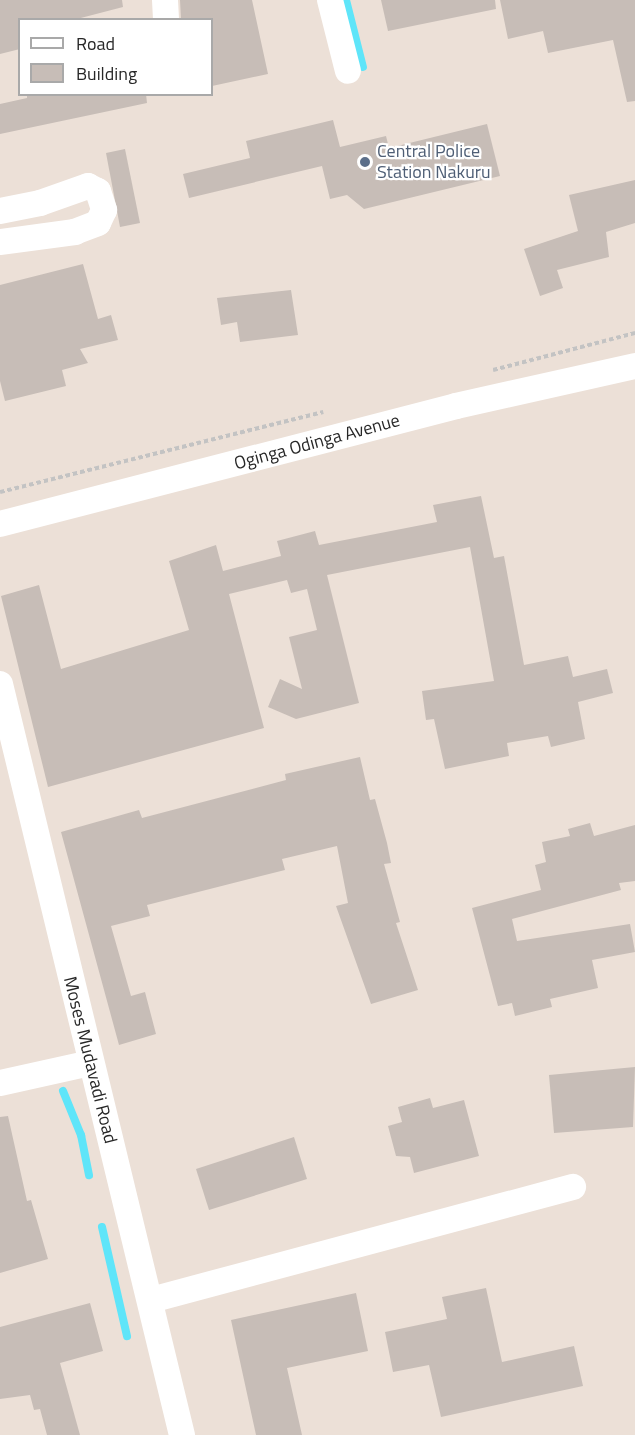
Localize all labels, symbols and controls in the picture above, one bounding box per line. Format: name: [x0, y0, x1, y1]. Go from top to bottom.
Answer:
legend: [18, 18, 213, 96]
text: Road: [76, 30, 115, 57]
text: Building: [76, 60, 137, 87]
place label: Central Police Station Nakuru: [377, 141, 490, 184]
marker: Central Police Station Nakuru: [358, 155, 372, 169]
street label: Oginga Odinga Avenue: [232, 410, 402, 474]
street label: Moses Mudavadi Road: [59, 974, 121, 1146]

